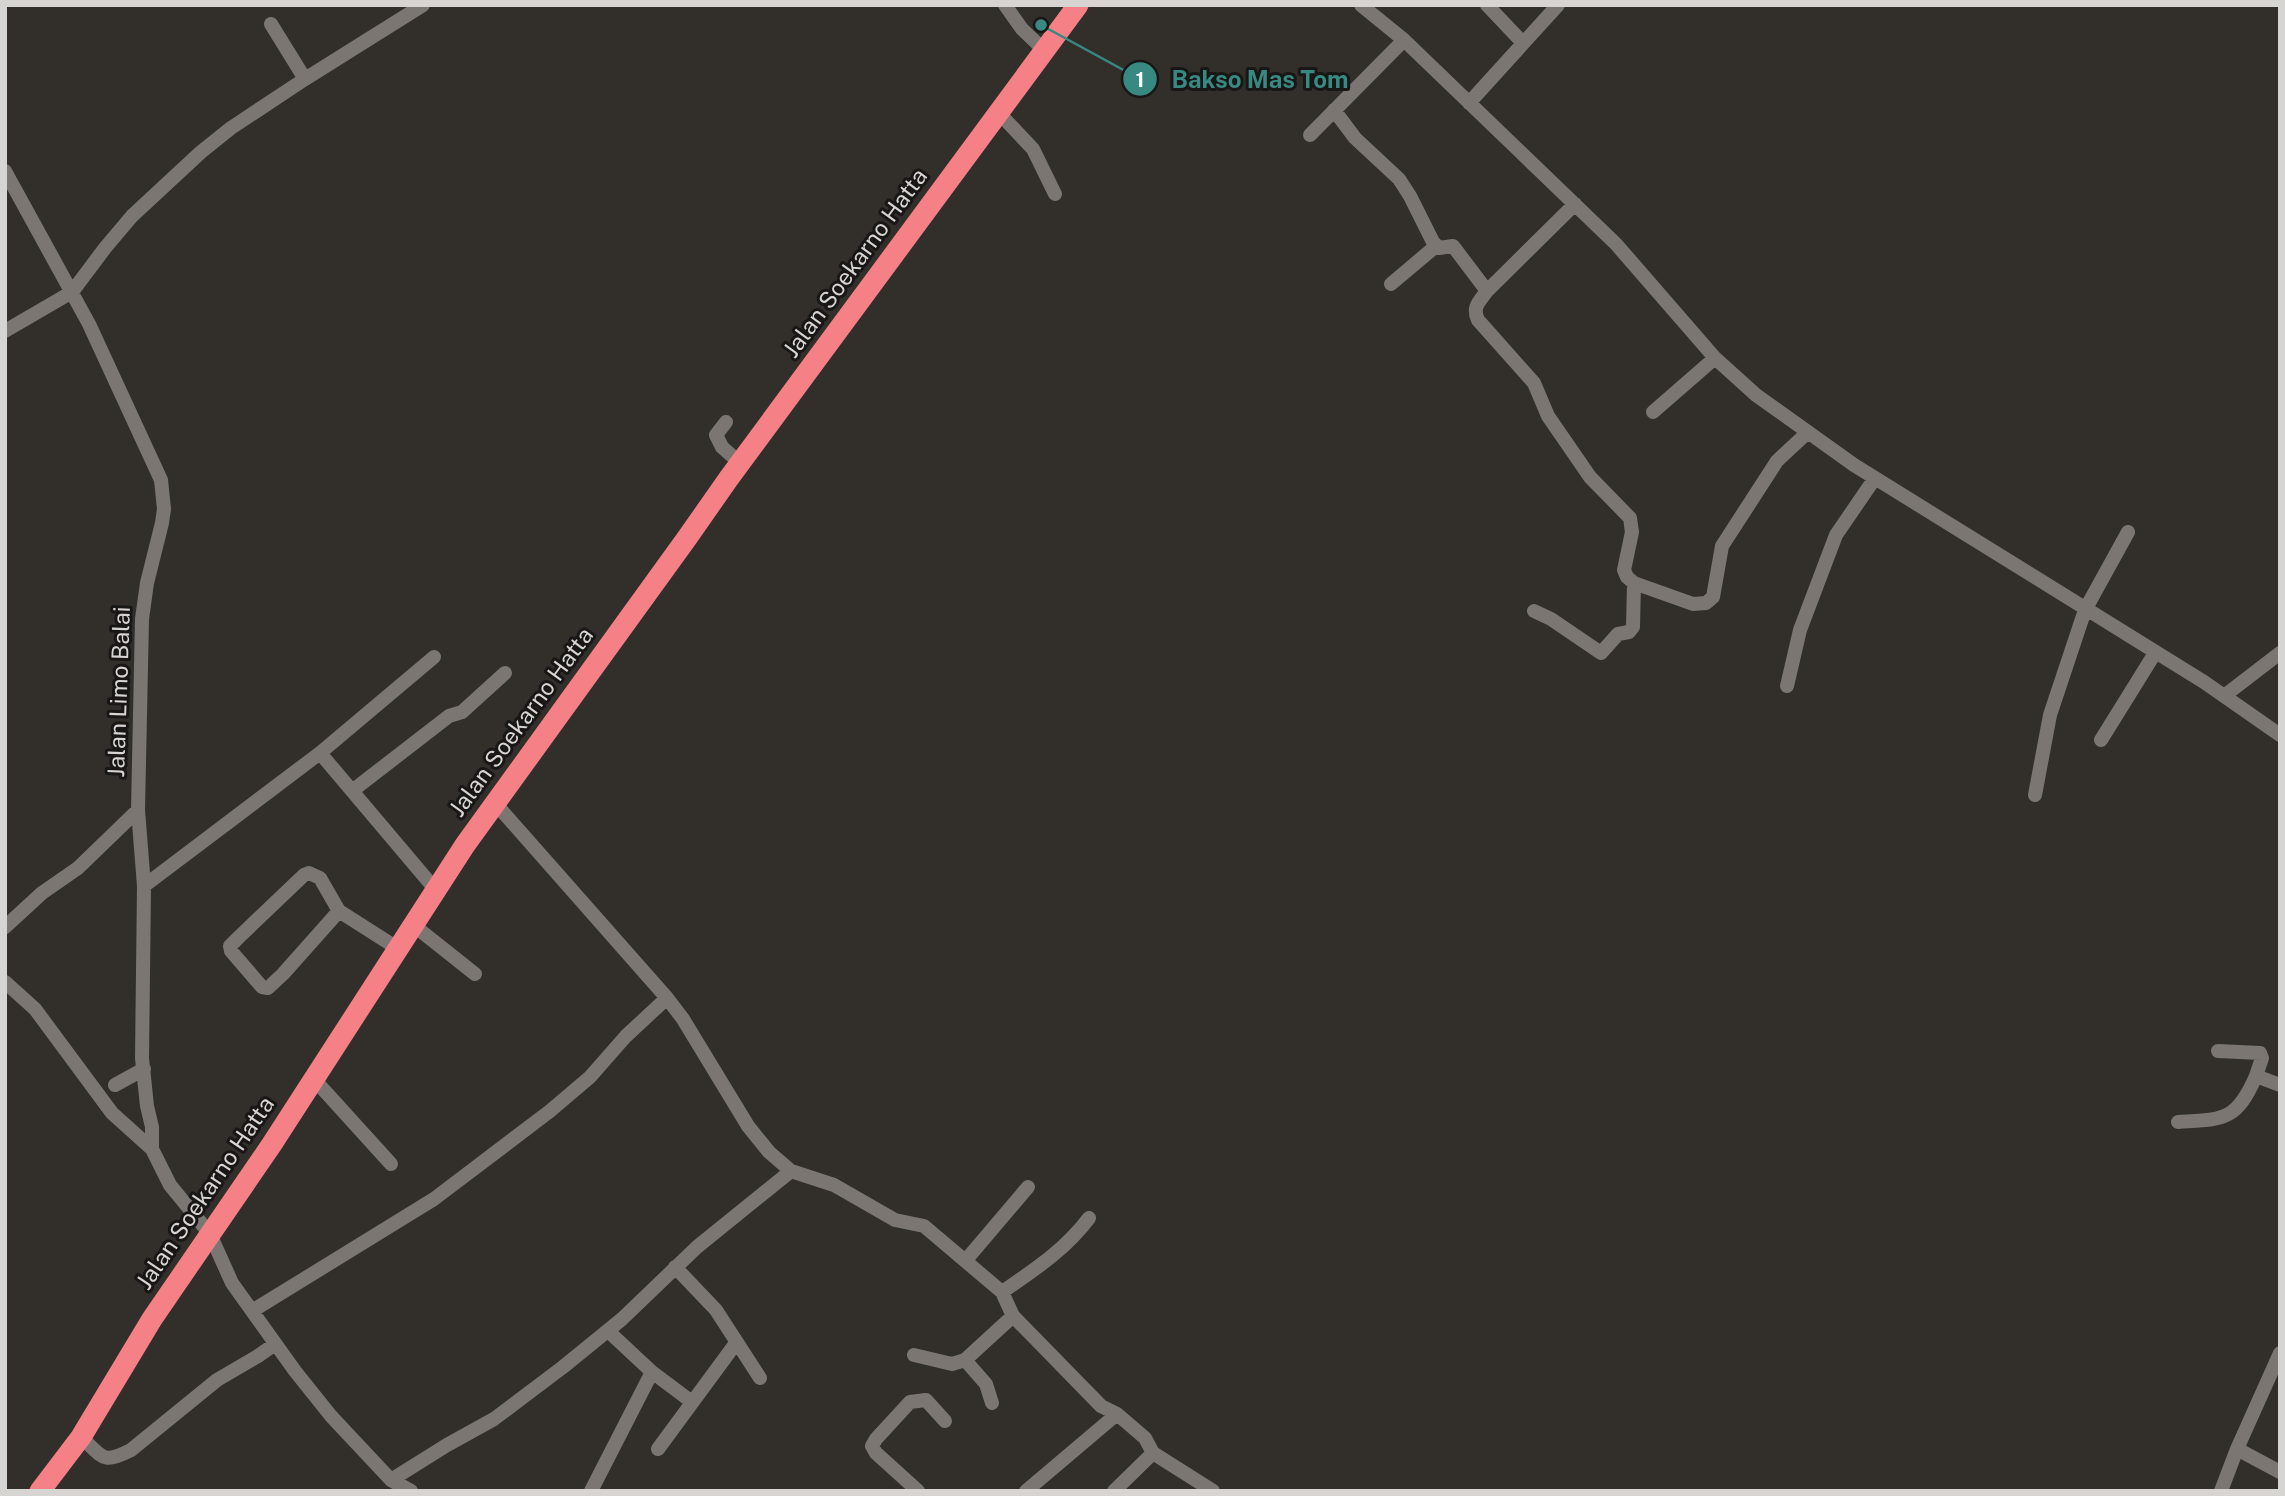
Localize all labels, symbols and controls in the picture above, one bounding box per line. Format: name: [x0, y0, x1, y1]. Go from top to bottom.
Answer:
callout: Bakso Mas Tom: [1122, 57, 1362, 102]
text: Bakso Mas Tom: [1172, 65, 1348, 93]
text: 1: [1136, 67, 1145, 92]
street label: Jalan Soekarno Hatta: [777, 163, 932, 362]
street label: Jalan Limo Balai: [102, 606, 135, 778]
street label: Jalan Soekarno Hatta: [443, 622, 598, 821]
street label: Jalan Soekarno Hatta: [130, 1091, 279, 1294]

